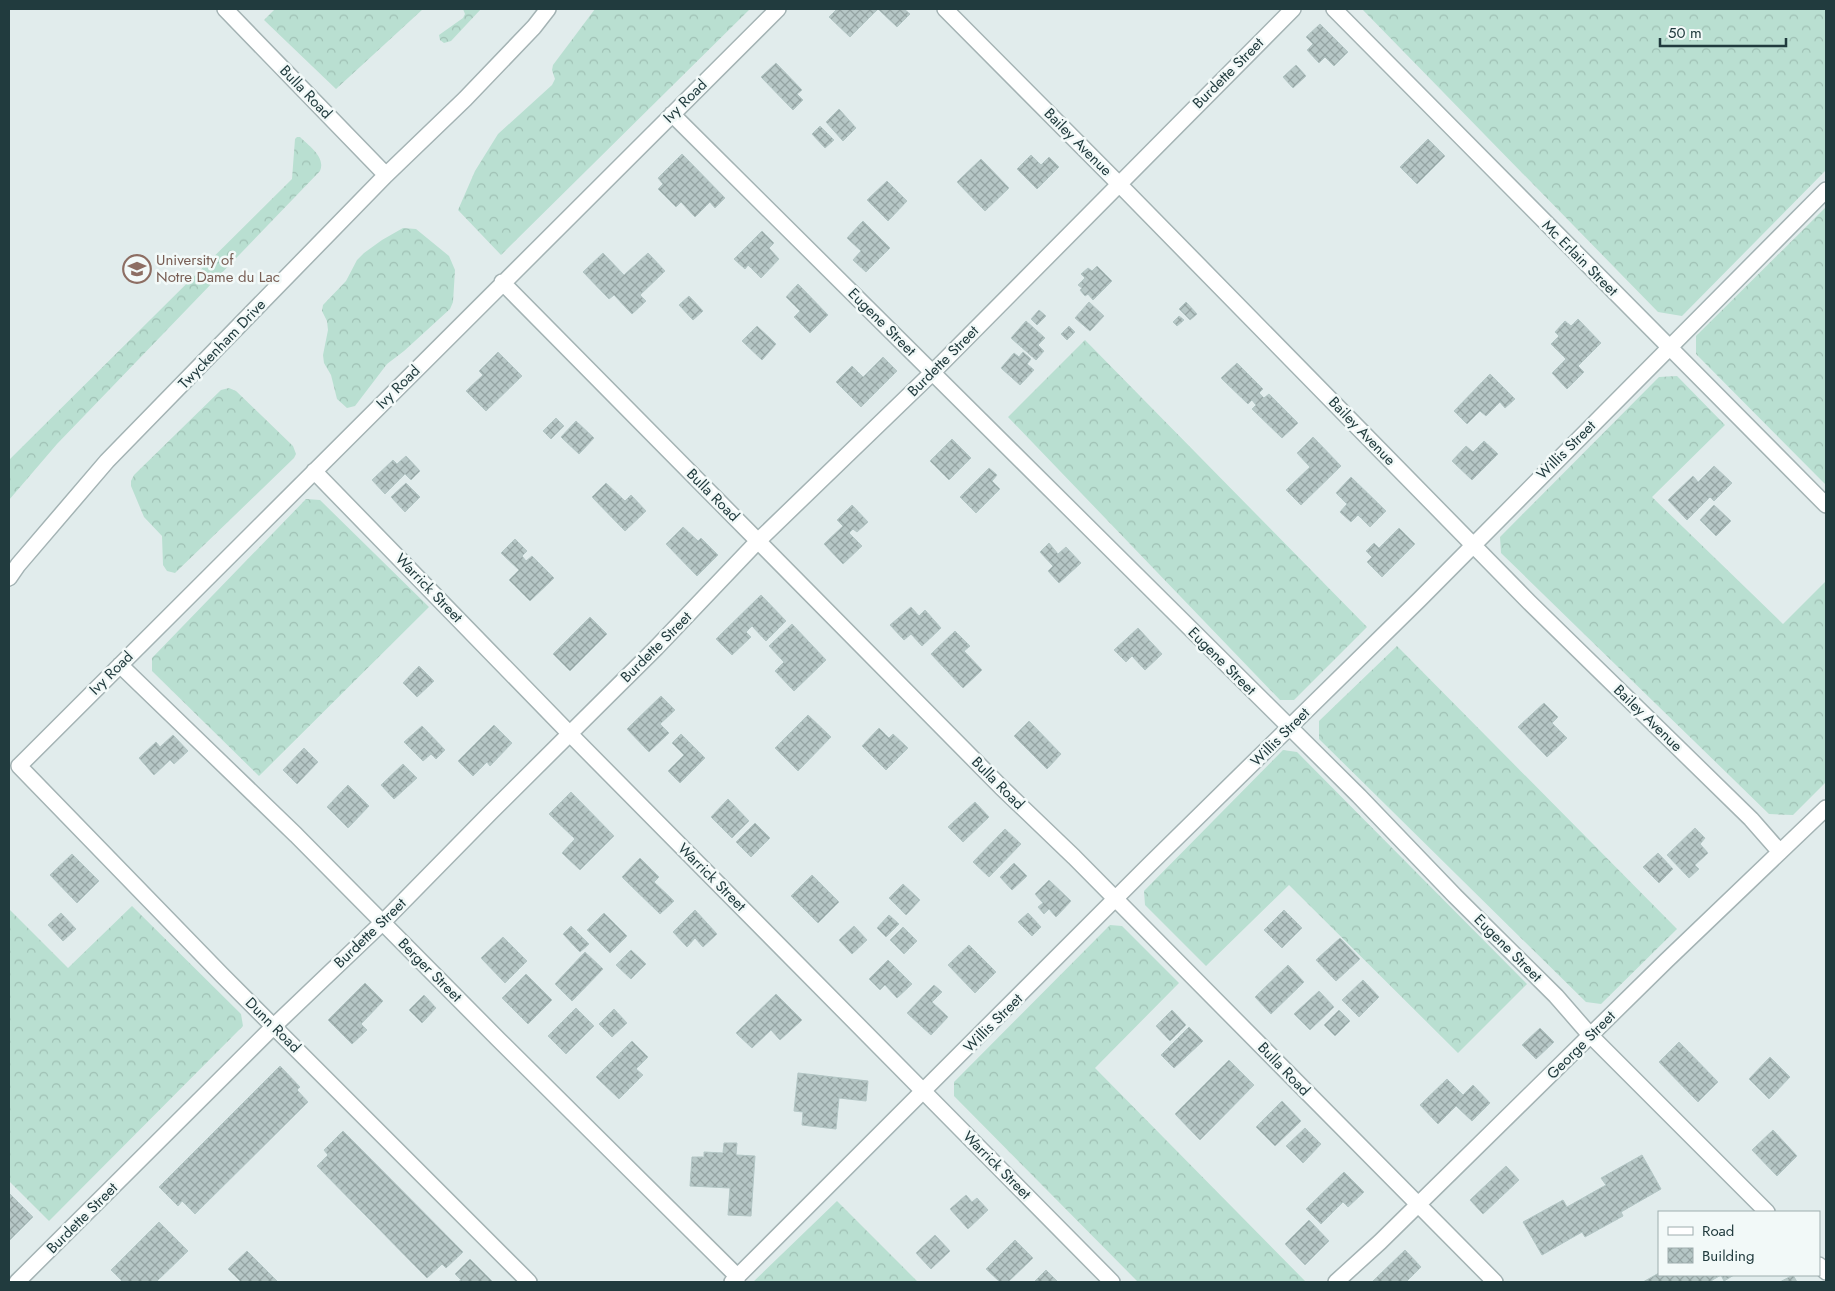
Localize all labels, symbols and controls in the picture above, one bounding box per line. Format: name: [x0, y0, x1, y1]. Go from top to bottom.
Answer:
scale bar: [1660, 15, 1786, 47]
text: 50 m: [1668, 22, 1702, 44]
street label: Burdette Street: [1187, 32, 1269, 114]
street label: Bulla Road: [275, 60, 337, 124]
street label: Ivy Road: [658, 74, 712, 128]
street label: Bailey Avenue: [1039, 103, 1117, 181]
street label: Mc Erlain Street: [1537, 215, 1623, 301]
place label: University of Notre Dame du Lac: [156, 249, 280, 288]
school or university icon: University of Notre Dame du Lac: [122, 254, 152, 284]
street label: Eugene Street: [843, 283, 921, 361]
street label: Twyckenham Drive: [173, 294, 271, 394]
street label: Burdette Street: [902, 320, 984, 402]
street label: Ivy Road: [371, 360, 425, 414]
street label: Bailey Avenue: [1323, 392, 1401, 471]
street label: Willis Street: [1531, 415, 1601, 485]
street label: Bulla Road: [681, 463, 745, 527]
street label: Warrick Street: [390, 548, 468, 628]
street label: Burdette Street: [615, 606, 697, 688]
street label: Eugene Street: [1183, 622, 1261, 700]
street label: Ivy Road: [84, 646, 138, 700]
street label: Bailey Avenue: [1609, 679, 1688, 757]
street label: Willis Street: [1245, 702, 1315, 772]
street label: Bulla Road: [966, 751, 1030, 815]
street label: Warrick Street: [673, 838, 751, 916]
street label: Burdette Street: [329, 893, 411, 973]
street label: Eugene Street: [1469, 909, 1547, 987]
street label: Berger Street: [393, 933, 467, 1007]
street label: Willis Street: [958, 988, 1028, 1058]
street label: Dunn Road: [240, 992, 306, 1058]
street label: George Street: [1542, 1005, 1621, 1084]
street label: Bulla Road: [1253, 1037, 1315, 1101]
street label: Warrick Street: [958, 1126, 1036, 1204]
street label: Burdette Street: [41, 1177, 123, 1259]
legend: [1658, 1211, 1820, 1276]
text: Road: [1702, 1220, 1734, 1242]
text: Building: [1702, 1245, 1754, 1267]

